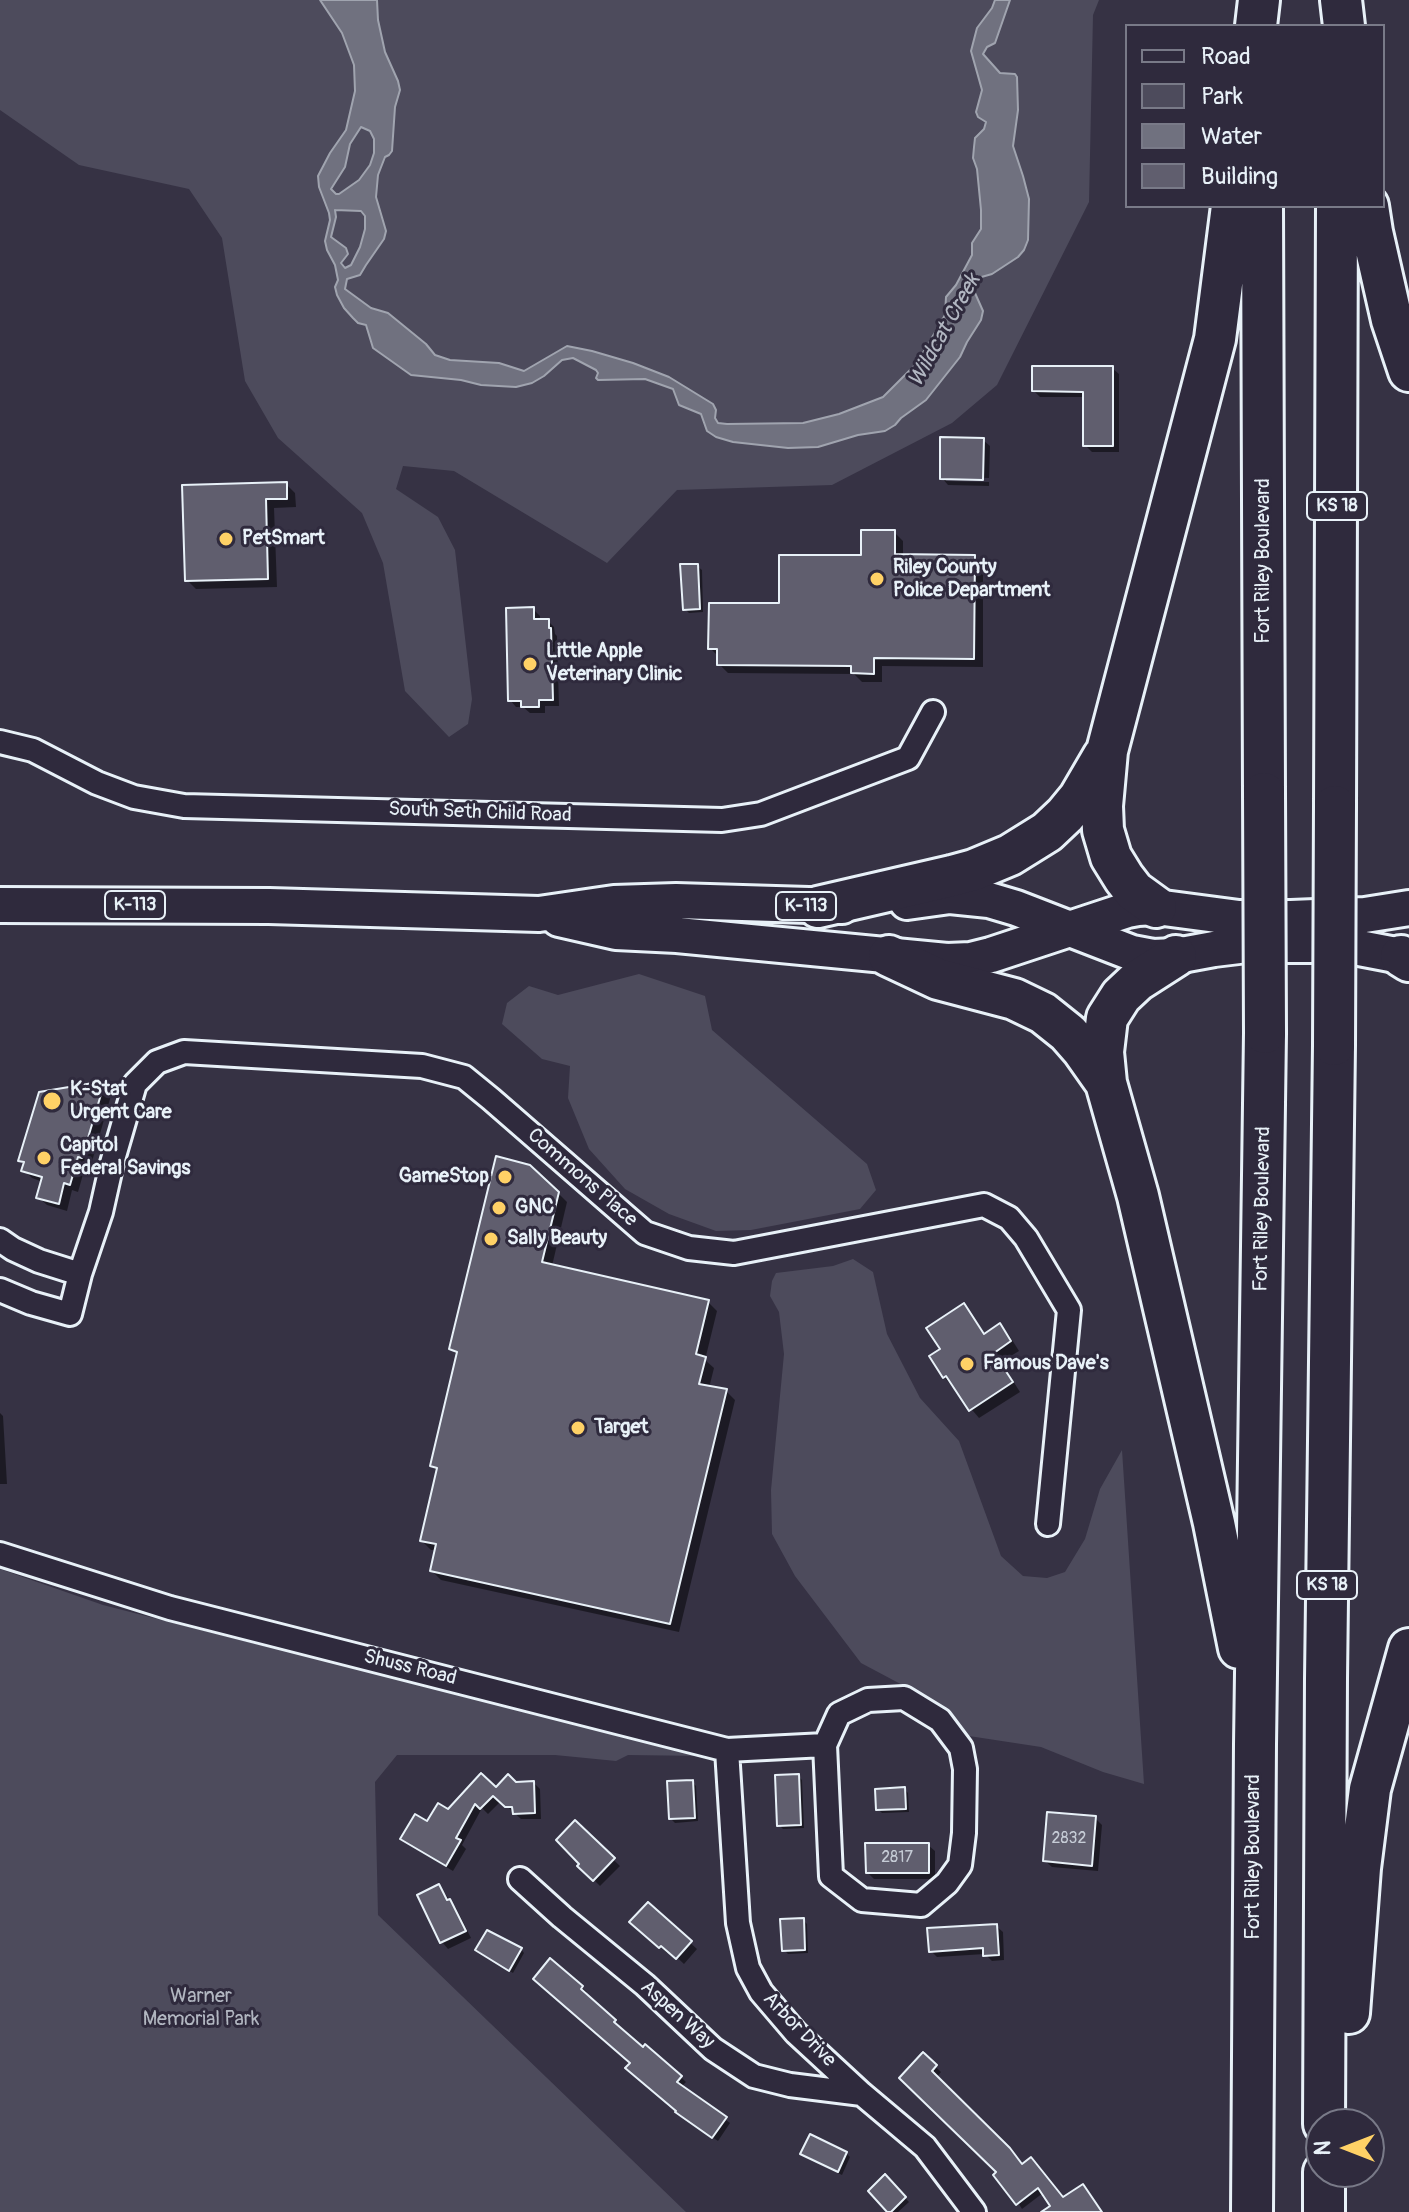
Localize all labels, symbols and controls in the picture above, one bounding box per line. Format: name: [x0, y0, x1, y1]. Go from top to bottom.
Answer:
legend: [1125, 24, 1385, 208]
text: Road: [1201, 42, 1251, 71]
text: Park: [1201, 82, 1243, 111]
text: Water: [1201, 122, 1262, 151]
text: Building: [1201, 162, 1278, 191]
water label: Wildcat Creek: [903, 270, 987, 392]
street label: Fort Riley Boulevard: [1252, 478, 1276, 644]
road number: KS 18: [1307, 492, 1367, 520]
place label: PetSmart: [242, 527, 325, 551]
marker: PetSmart: [217, 530, 235, 548]
place label: Riley County Police Department: [893, 556, 1050, 603]
marker: Riley County Police Department: [868, 570, 886, 588]
place label: Little Apple Veterinary Clinic: [546, 640, 682, 687]
marker: Little Apple Veterinary Clinic: [521, 655, 539, 673]
street label: South Seth Child Road: [388, 798, 572, 828]
road number: K-113: [105, 891, 165, 919]
road number: K-113: [776, 892, 836, 920]
place label: K-Stat Urgent Care: [70, 1078, 172, 1125]
marker: K-Stat Urgent Care: [41, 1090, 63, 1112]
street label: Commons Place: [522, 1124, 642, 1232]
street label: Fort Riley Boulevard: [1250, 1126, 1276, 1292]
place label: Capitol Federal Savings: [60, 1134, 190, 1181]
marker: Capitol Federal Savings: [35, 1149, 53, 1167]
place label: GameStop: [399, 1165, 489, 1189]
marker: GameStop: [496, 1168, 514, 1186]
place label: GNC: [515, 1196, 554, 1220]
marker: GNC: [490, 1199, 508, 1217]
place label: Sally Beauty: [507, 1227, 607, 1251]
marker: Sally Beauty: [482, 1230, 500, 1248]
place label: Famous Dave's: [983, 1352, 1109, 1376]
marker: Famous Dave's: [958, 1355, 976, 1373]
place label: Target: [594, 1416, 648, 1440]
marker: Target: [569, 1419, 587, 1437]
road number: KS 18: [1297, 1571, 1357, 1599]
street label: Shuss Road: [361, 1645, 459, 1691]
street label: Fort Riley Boulevard: [1242, 1774, 1266, 1940]
house number: 2832: [1052, 1829, 1086, 1849]
house number: 2817: [881, 1848, 913, 1868]
street label: Aspen Way: [635, 1976, 719, 2054]
park label: Warner Memorial Park: [143, 1985, 259, 2032]
street label: Arbor Drive: [757, 1988, 841, 2072]
north arrow: [1305, 2108, 1385, 2188]
text: N: [1309, 2141, 1337, 2155]

